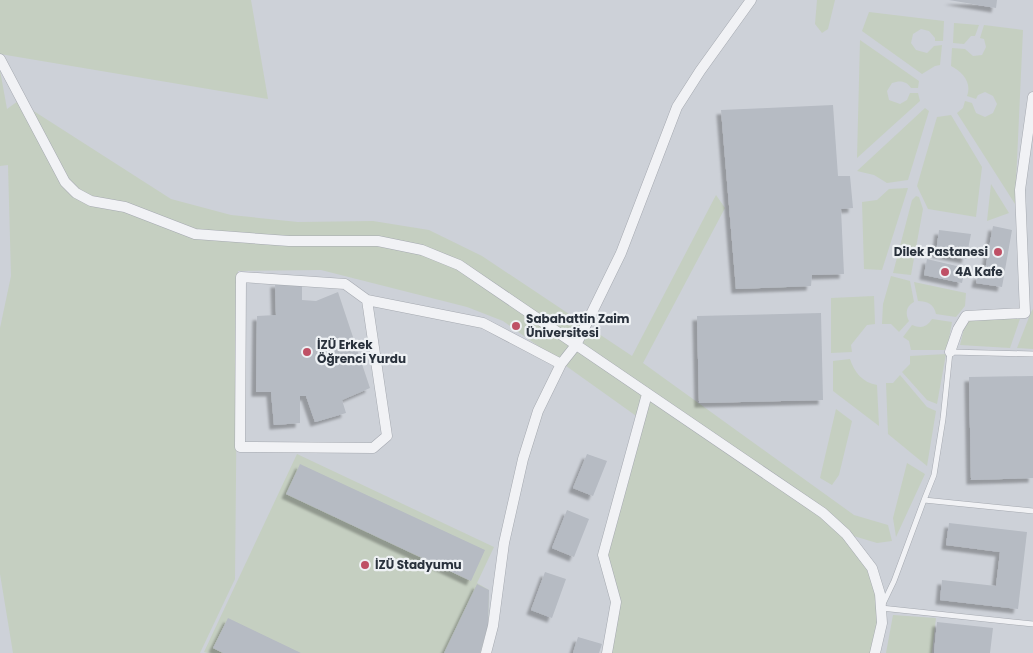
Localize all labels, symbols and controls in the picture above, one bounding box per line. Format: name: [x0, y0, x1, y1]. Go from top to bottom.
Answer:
place label: Dilek Pastanesi: [894, 243, 988, 260]
marker: Dilek Pastanesi: [992, 246, 1004, 258]
place label: 4A Kafe: [955, 263, 1003, 280]
marker: 4A Kafe: [939, 266, 951, 278]
place label: Sabahattin Zaim Üniversitesi: [526, 310, 630, 341]
marker: Sabahattin Zaim Üniversitesi: [510, 320, 522, 332]
place label: İZÜ Erkek Öğrenci Yurdu: [317, 336, 406, 367]
marker: İZÜ Erkek Öğrenci Yurdu: [301, 346, 313, 358]
place label: İZÜ Stadyumu: [375, 556, 462, 573]
marker: İZÜ Stadyumu: [359, 559, 371, 571]

